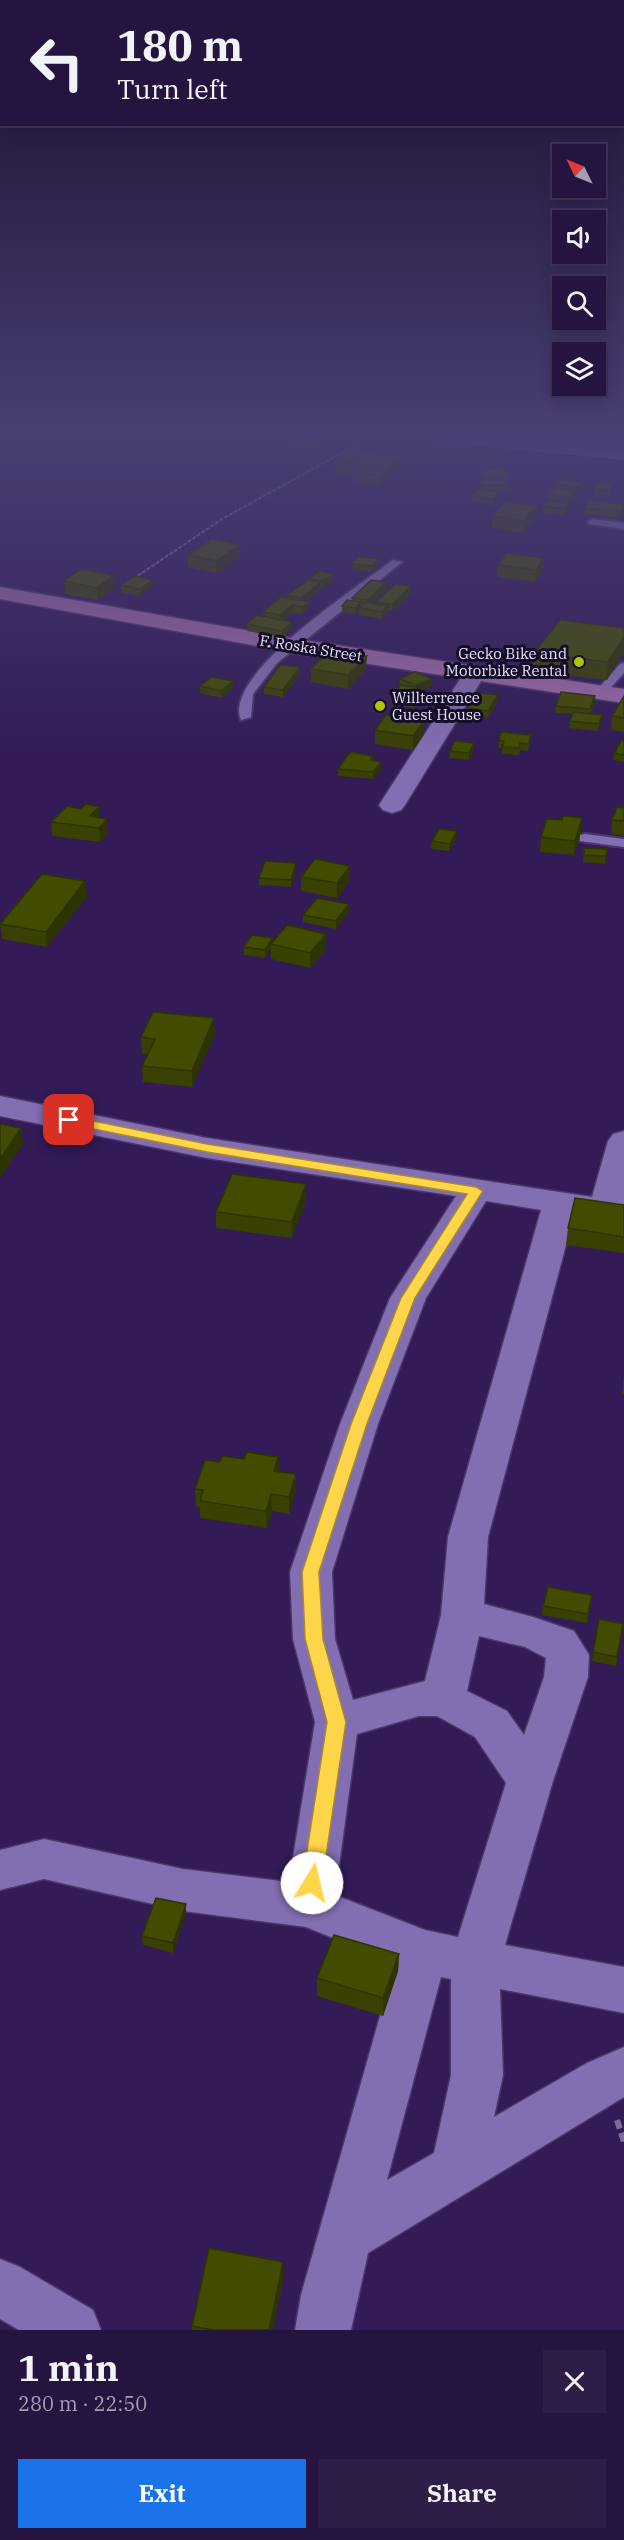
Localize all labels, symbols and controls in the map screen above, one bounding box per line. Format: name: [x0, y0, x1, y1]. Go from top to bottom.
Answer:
text: 180 m: [117, 18, 243, 73]
icon: left: [18, 24, 96, 102]
text: Turn left: [117, 71, 228, 106]
north arrow: [552, 144, 606, 198]
map controls: [552, 144, 606, 396]
button: sound: [552, 210, 606, 264]
button: search: [552, 276, 606, 330]
button: layers: [552, 342, 606, 396]
street label: F. Roska Street: [258, 631, 364, 665]
place label: Gecko Bike and Motorbike Rental: [446, 644, 567, 680]
marker: Gecko Bike and Motorbike Rental: [572, 655, 586, 669]
place label: Willterrence Guest House: [392, 688, 481, 724]
marker: Willterrence Guest House: [373, 699, 387, 713]
pin: [43, 1094, 94, 1145]
icon: arrive: [52, 1103, 85, 1136]
position arrow: [280, 1851, 344, 1915]
text: 1 min: [18, 2344, 119, 2391]
button: close: [543, 2350, 606, 2413]
text: 280 m · 22:50: [18, 2390, 147, 2417]
button: Exit: [18, 2459, 306, 2528]
button: Share: [318, 2459, 606, 2528]

